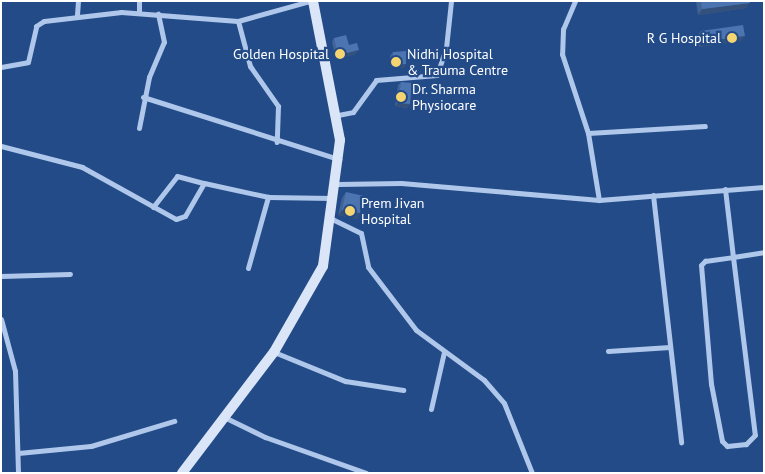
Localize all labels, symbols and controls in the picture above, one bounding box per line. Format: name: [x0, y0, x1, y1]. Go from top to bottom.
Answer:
place label: R G Hospital: [647, 30, 721, 46]
marker: R G Hospital: [725, 31, 739, 45]
place label: Golden Hospital: [233, 46, 329, 62]
place label: Nidhi Hospital & Trauma Centre: [407, 46, 509, 78]
marker: Golden Hospital: [333, 47, 347, 61]
marker: Nidhi Hospital & Trauma Centre: [389, 55, 403, 69]
place label: Dr. Sharma Physiocare: [412, 81, 477, 114]
marker: Dr. Sharma Physiocare: [394, 90, 408, 104]
place label: Prem Jivan Hospital: [361, 195, 424, 228]
marker: Prem Jivan Hospital: [343, 204, 357, 218]

